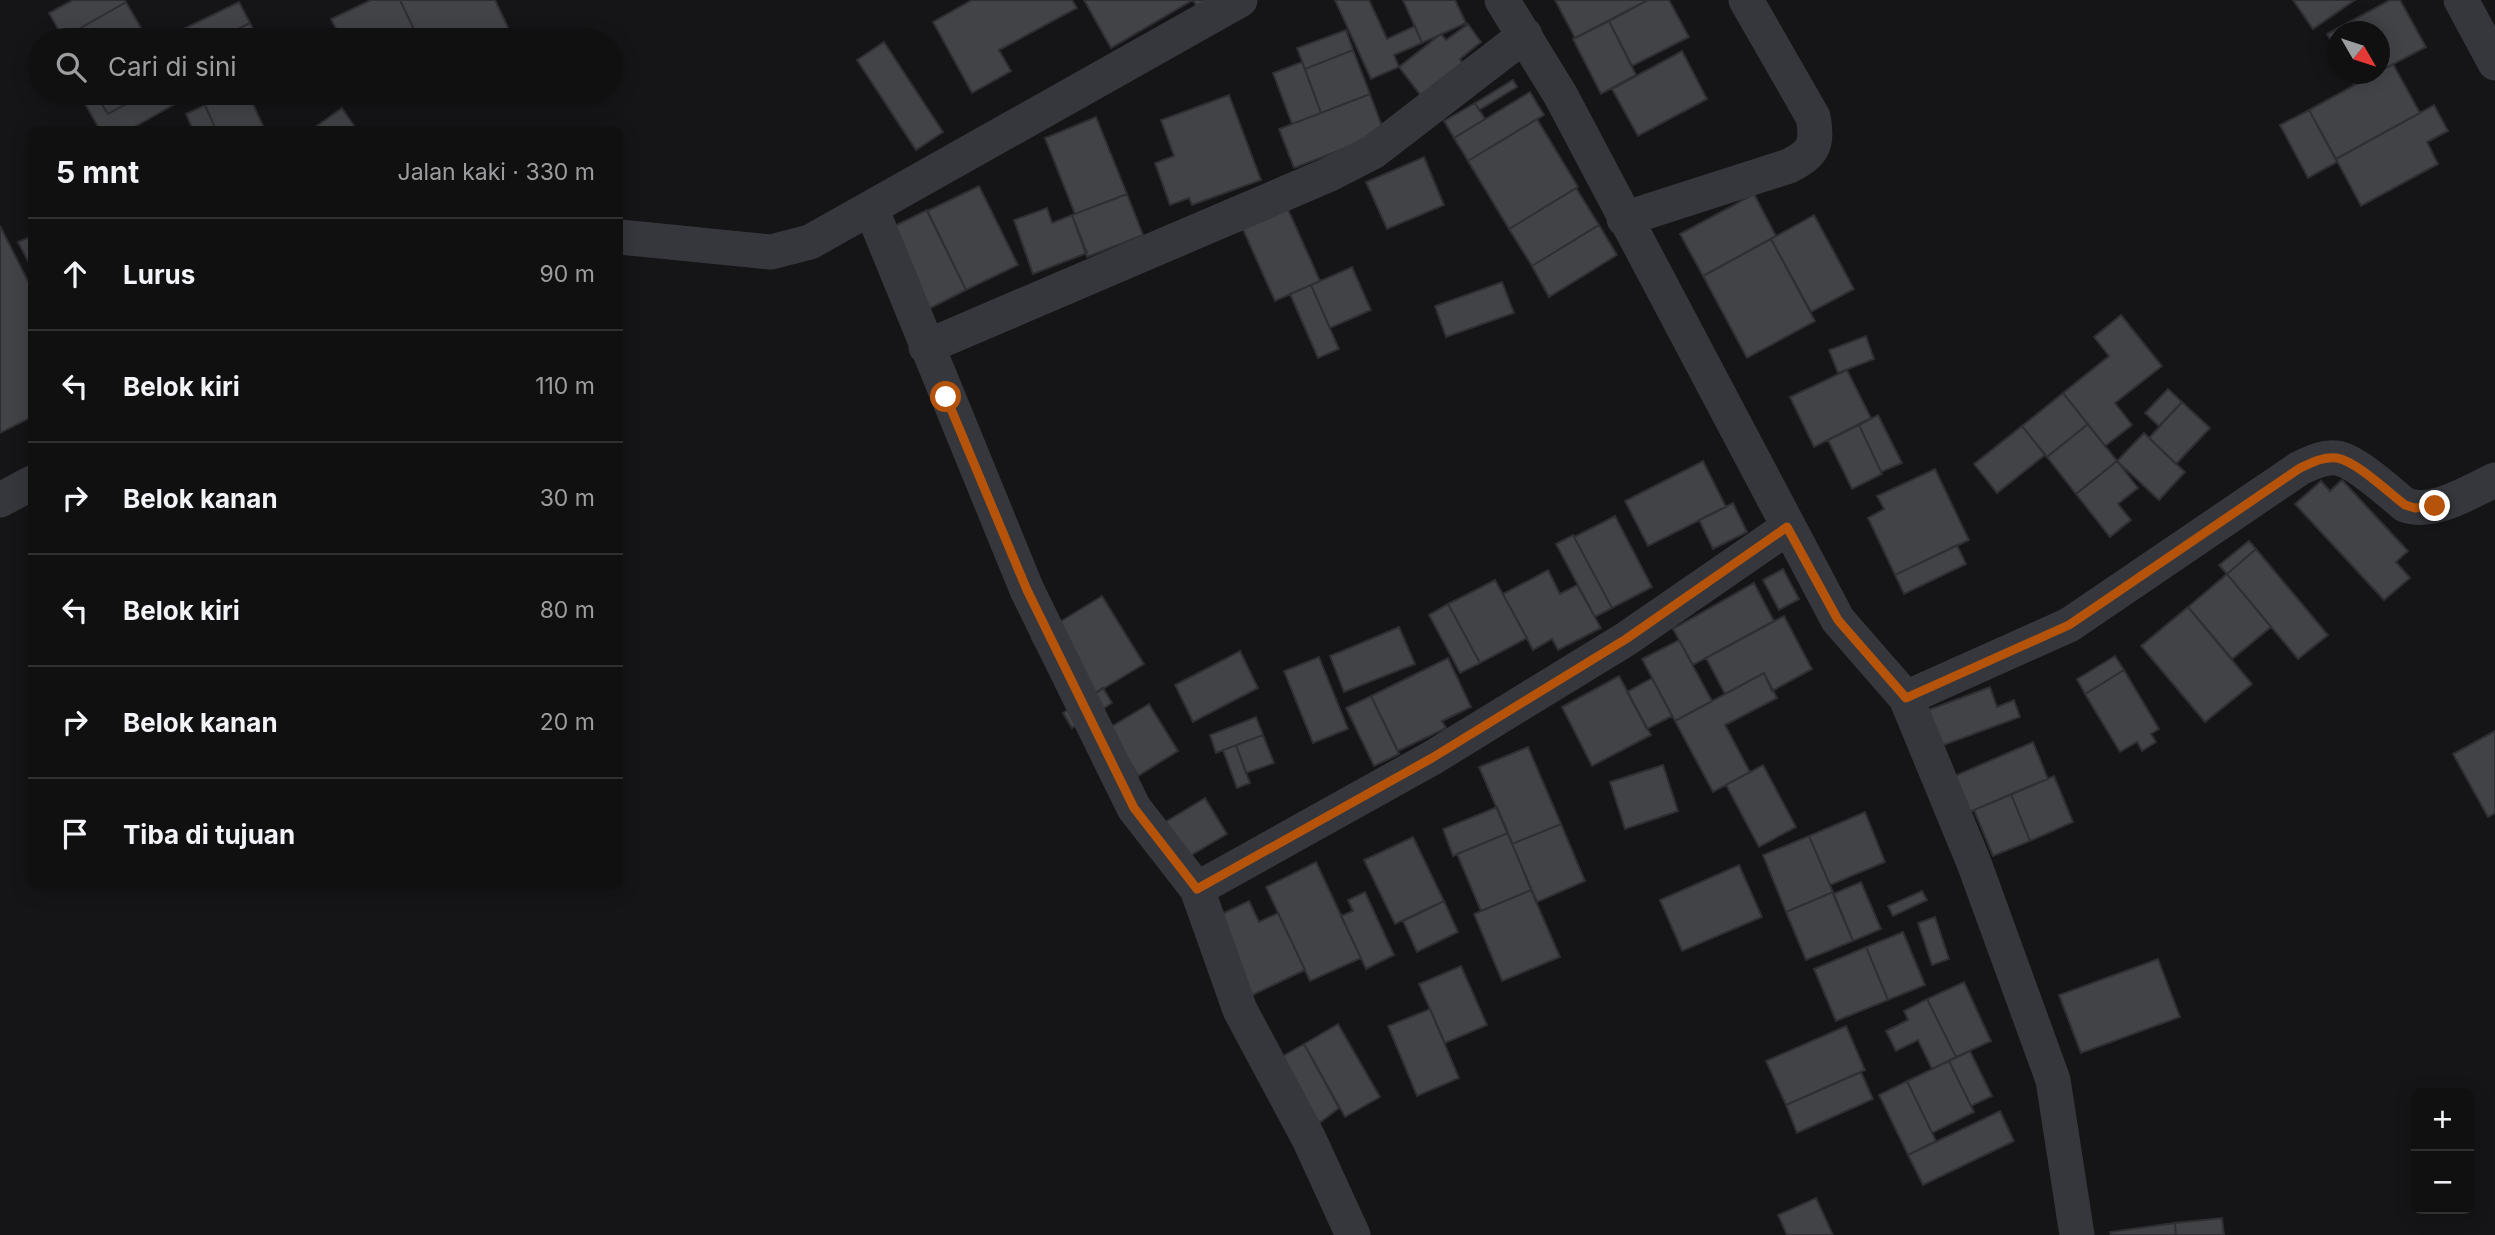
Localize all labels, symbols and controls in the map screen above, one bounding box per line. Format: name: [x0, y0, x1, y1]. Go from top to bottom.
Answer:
north arrow: [2327, 21, 2390, 84]
search box: [28, 28, 623, 105]
icon: search: [52, 48, 90, 86]
text: Cari di sini: [108, 51, 237, 82]
text: 5 mnt: [56, 154, 139, 190]
text: Jalan kaki · 330 m: [398, 158, 595, 186]
icon: ahead: [56, 255, 94, 293]
text: Lurus: [123, 259, 195, 290]
text: 90 m: [540, 260, 595, 288]
icon: left: [56, 367, 94, 405]
text: Belok kiri: [123, 371, 240, 402]
text: 110 m: [535, 372, 595, 400]
route start: [930, 381, 961, 412]
icon: right: [56, 479, 94, 517]
text: Belok kanan: [123, 483, 278, 514]
text: 30 m: [540, 484, 595, 512]
route end: [2419, 490, 2450, 521]
icon: left: [56, 591, 94, 629]
text: Belok kiri: [123, 595, 240, 626]
text: 80 m: [540, 596, 595, 624]
icon: right: [56, 703, 94, 741]
text: Belok kanan: [123, 707, 278, 738]
text: 20 m: [540, 708, 595, 736]
icon: arrive: [56, 815, 94, 853]
text: Tiba di tujuan: [123, 819, 295, 850]
map controls: [2411, 1088, 2474, 1214]
button: +: [2411, 1088, 2474, 1151]
button: −: [2411, 1151, 2474, 1214]

